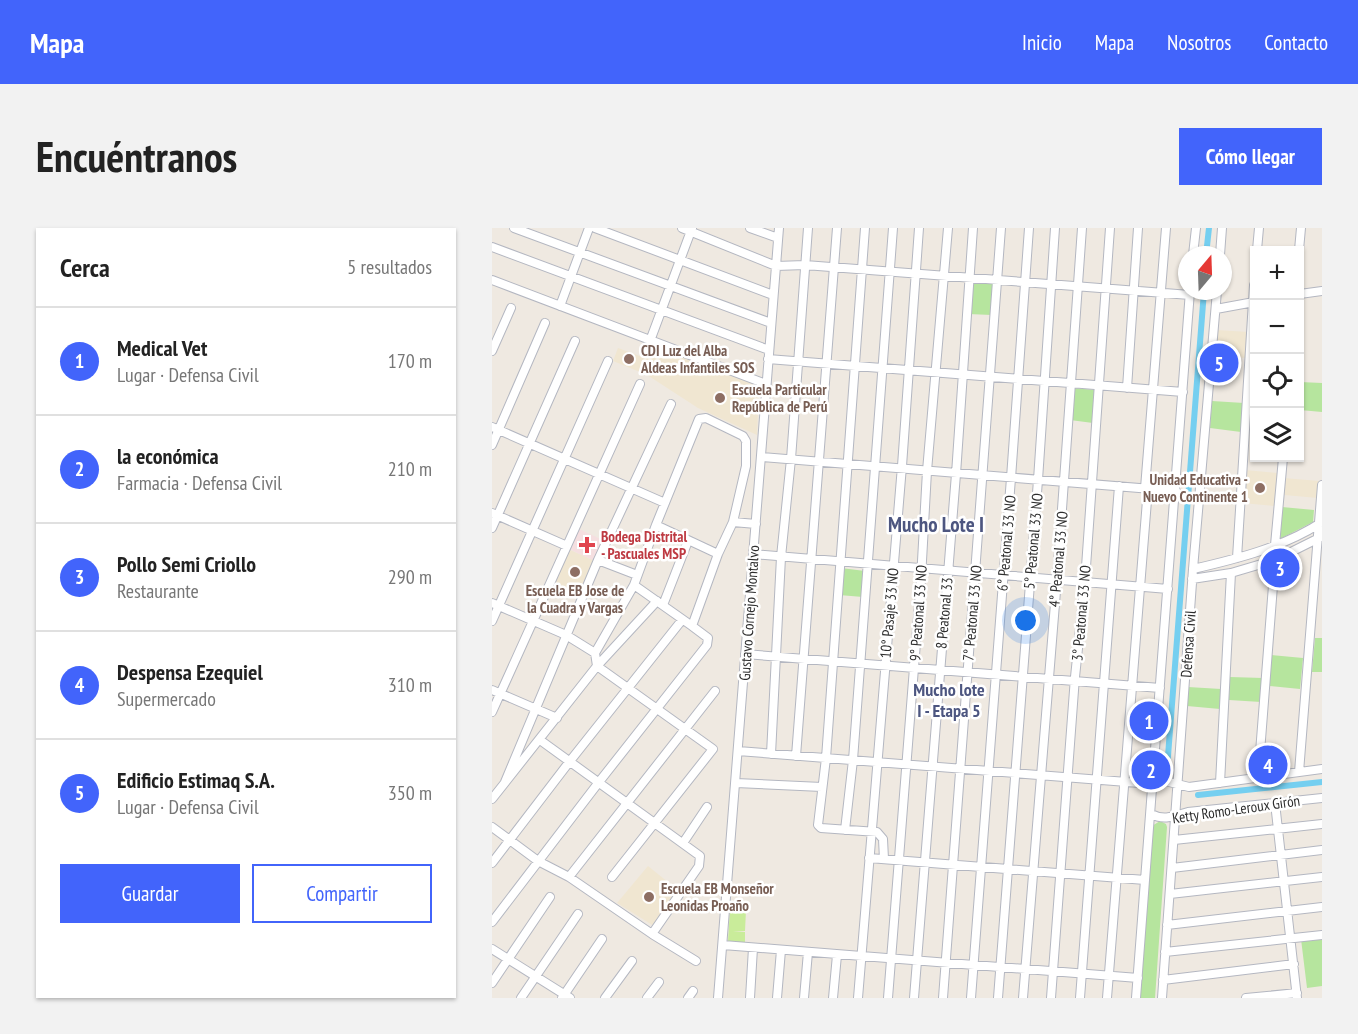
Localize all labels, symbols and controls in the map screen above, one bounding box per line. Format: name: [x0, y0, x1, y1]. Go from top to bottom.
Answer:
text: Mapa: [30, 24, 84, 61]
text: Inicio: [1022, 29, 1062, 56]
text: Mapa: [1095, 29, 1134, 56]
text: Nosotros: [1167, 29, 1231, 56]
text: Contacto: [1264, 29, 1328, 56]
button: Cómo llegar: [1179, 128, 1322, 185]
text: Encuéntranos: [36, 129, 237, 184]
north arrow: [1178, 246, 1232, 300]
map controls: [1250, 246, 1304, 462]
button: +: [1250, 246, 1304, 300]
text: Cerca: [60, 251, 110, 284]
text: 5 resultados: [347, 254, 432, 280]
button: −: [1250, 300, 1304, 354]
text: Medical Vet: [117, 334, 207, 362]
pin: 5: [1200, 340, 1238, 386]
place label: CDI Luz del Alba Aldeas Infantiles SOS: [640, 341, 755, 377]
text: 1: [75, 348, 84, 374]
text: 170 m: [388, 348, 432, 374]
marker: CDI Luz del Alba Aldeas Infantiles SOS: [622, 352, 636, 366]
button: locate: [1250, 354, 1304, 408]
text: Lugar · Defensa Civil: [117, 362, 259, 388]
place label: Escuela Particular República de Perú: [732, 380, 828, 416]
marker: Escuela Particular República de Perú: [713, 391, 727, 405]
button: layers: [1250, 408, 1304, 462]
text: la económica: [117, 442, 219, 470]
text: 2: [75, 456, 84, 482]
text: 210 m: [388, 456, 432, 482]
text: Farmacia · Defensa Civil: [117, 470, 282, 496]
place label: Unidad Educativa - Nuevo Continente 1: [1143, 470, 1248, 506]
marker: Unidad Educativa - Nuevo Continente 1: [1253, 481, 1267, 495]
street label: 5° Peatonal 33 NO: [1019, 492, 1047, 590]
street label: 6° Peatonal 33 NO: [992, 494, 1020, 592]
street label: 4° Peatonal 33 NO: [1044, 510, 1072, 608]
district label: Mucho Lote I: [888, 511, 984, 538]
place label: Bodega Distrital - Pascuales MSP: [601, 527, 687, 563]
marker: Bodega Distrital - Pascuales MSP: [578, 536, 596, 554]
street label: Gustavo Cornejo Montalvo: [735, 545, 763, 681]
pin: 3: [1260, 546, 1300, 590]
text: Pollo Semi Criollo: [117, 550, 256, 578]
text: 3: [75, 564, 84, 590]
text: 290 m: [388, 564, 432, 590]
street label: 9° Peatonal 33 NO: [905, 564, 931, 662]
street label: 7° Peatonal 33 NO: [958, 564, 986, 662]
street label: 3° Peatonal 33 NO: [1067, 564, 1095, 662]
marker: Escuela EB Jose de la Cuadra y Vargas: [568, 565, 582, 579]
street label: 10° Pasaje 33 NO: [876, 567, 902, 659]
street label: 8 Peatonal 33: [931, 576, 957, 650]
text: Restaurante: [117, 578, 199, 604]
place label: Escuela EB Jose de la Cuadra y Vargas: [526, 581, 624, 617]
your location: [1011, 606, 1040, 635]
street label: Defensa Civil: [1176, 609, 1200, 678]
text: Despensa Ezequiel: [117, 658, 263, 686]
text: 4: [75, 672, 84, 698]
text: 310 m: [388, 672, 432, 698]
district label: Mucho lote I - Etapa 5: [913, 678, 985, 722]
text: Supermercado: [117, 686, 216, 712]
pin: 1: [1130, 698, 1168, 744]
pin: 4: [1248, 742, 1288, 788]
pin: 2: [1132, 748, 1170, 792]
text: Edificio Estimaq S.A.: [117, 766, 275, 794]
text: 5: [75, 780, 84, 806]
text: 350 m: [388, 780, 432, 806]
street label: Ketty Romo-Leroux Girón: [1171, 791, 1301, 827]
text: Lugar · Defensa Civil: [117, 794, 259, 820]
button: Guardar: [60, 864, 240, 923]
button: Compartir: [252, 864, 432, 923]
place label: Escuela EB Monseñor Leonidas Proaño: [661, 879, 774, 915]
marker: Escuela EB Monseñor Leonidas Proaño: [642, 890, 656, 904]

